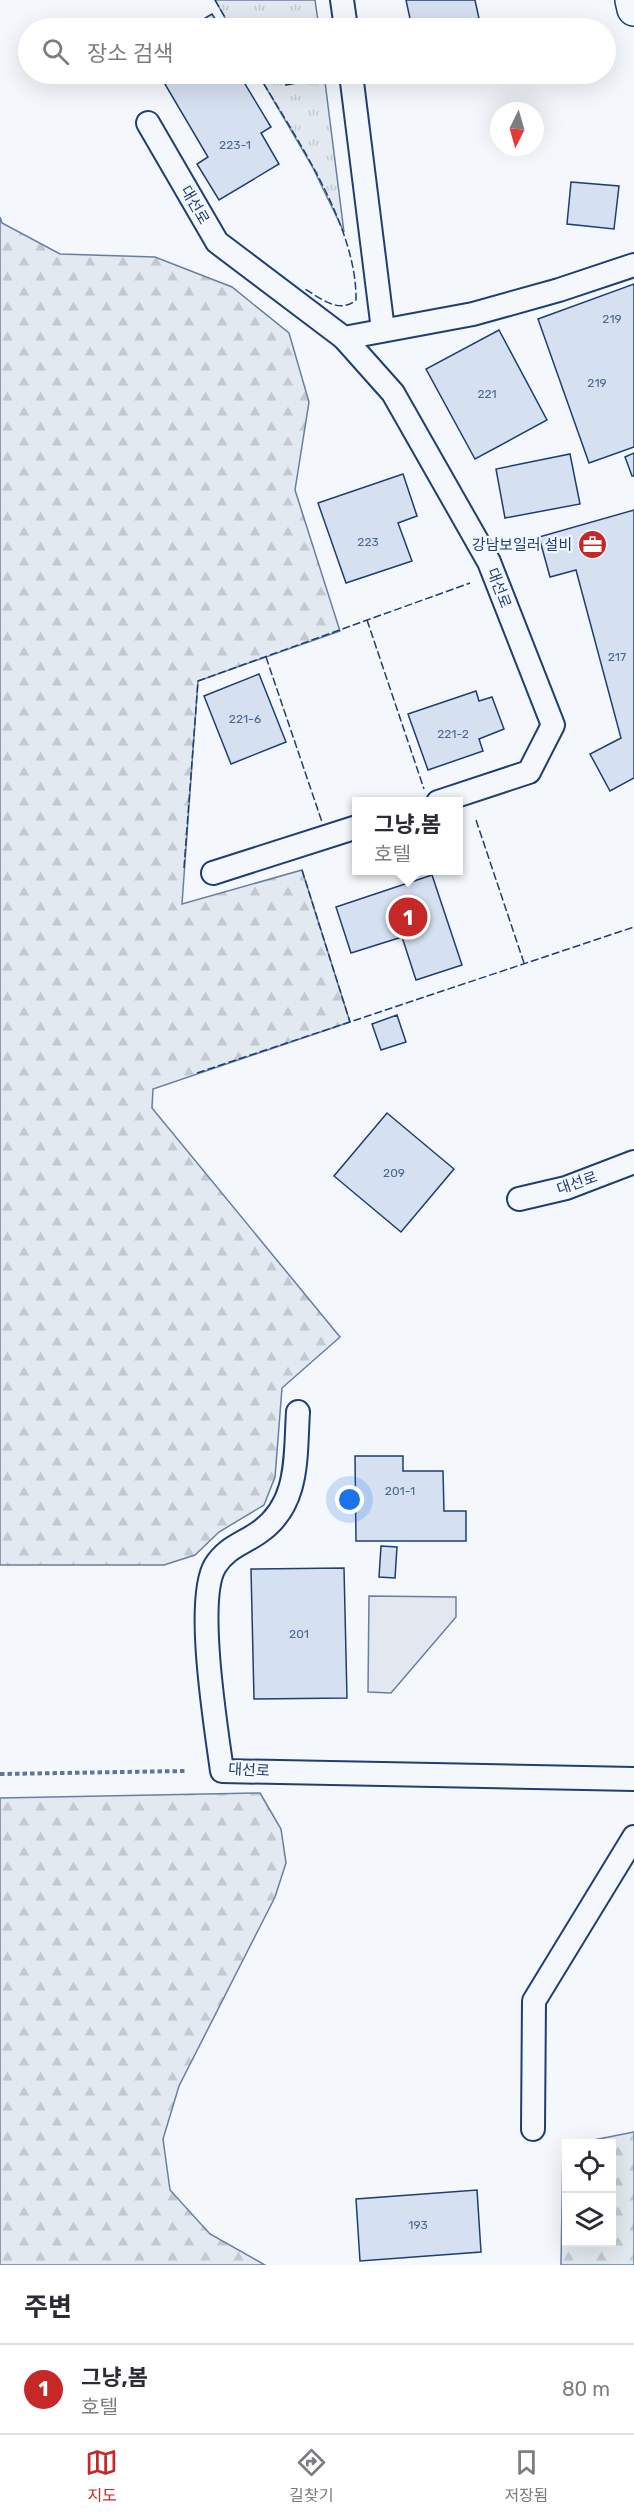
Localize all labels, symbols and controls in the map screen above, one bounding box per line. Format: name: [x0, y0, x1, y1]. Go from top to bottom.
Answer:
search box: [18, 18, 616, 84]
icon: search: [39, 35, 72, 68]
text: 장소 검색: [87, 40, 173, 67]
north arrow: [490, 102, 544, 156]
house number: 223-1: [219, 138, 251, 152]
street label: 대선로: [177, 183, 213, 227]
house number: 219: [602, 312, 622, 326]
house number: 219: [587, 376, 607, 390]
house number: 221: [477, 387, 497, 401]
office icon: 강남보일러 설비: [577, 529, 609, 561]
house number: 223: [357, 535, 379, 549]
place label: 강남보일러 설비: [472, 536, 572, 554]
street label: 대선로: [483, 565, 515, 611]
house number: 217: [608, 650, 626, 664]
house number: 221-6: [229, 712, 261, 726]
house number: 221-2: [437, 727, 469, 741]
popup: [352, 797, 463, 875]
text: 그냥,봄: [374, 811, 441, 838]
text: 호텔: [374, 842, 411, 866]
pin: 1: [388, 894, 428, 940]
house number: 209: [383, 1166, 405, 1180]
street label: 대선로: [554, 1168, 600, 1198]
house number: 201-1: [385, 1484, 415, 1498]
your location: [335, 1485, 364, 1514]
house number: 201: [289, 1627, 309, 1641]
street label: 대선로: [228, 1760, 270, 1780]
map controls: [562, 2139, 616, 2247]
button: locate: [562, 2139, 616, 2193]
button: layers: [562, 2193, 616, 2247]
house number: 193: [408, 2218, 428, 2232]
text: 주변: [24, 2292, 72, 2323]
text: 그냥,봄: [81, 2364, 148, 2391]
text: 1: [39, 2377, 48, 2401]
text: 80 m: [562, 2377, 610, 2401]
text: 호텔: [81, 2395, 118, 2419]
tab: 지도: [85, 2446, 118, 2506]
tab: 길찾기: [289, 2446, 333, 2506]
tab: 저장됨: [504, 2446, 549, 2506]

